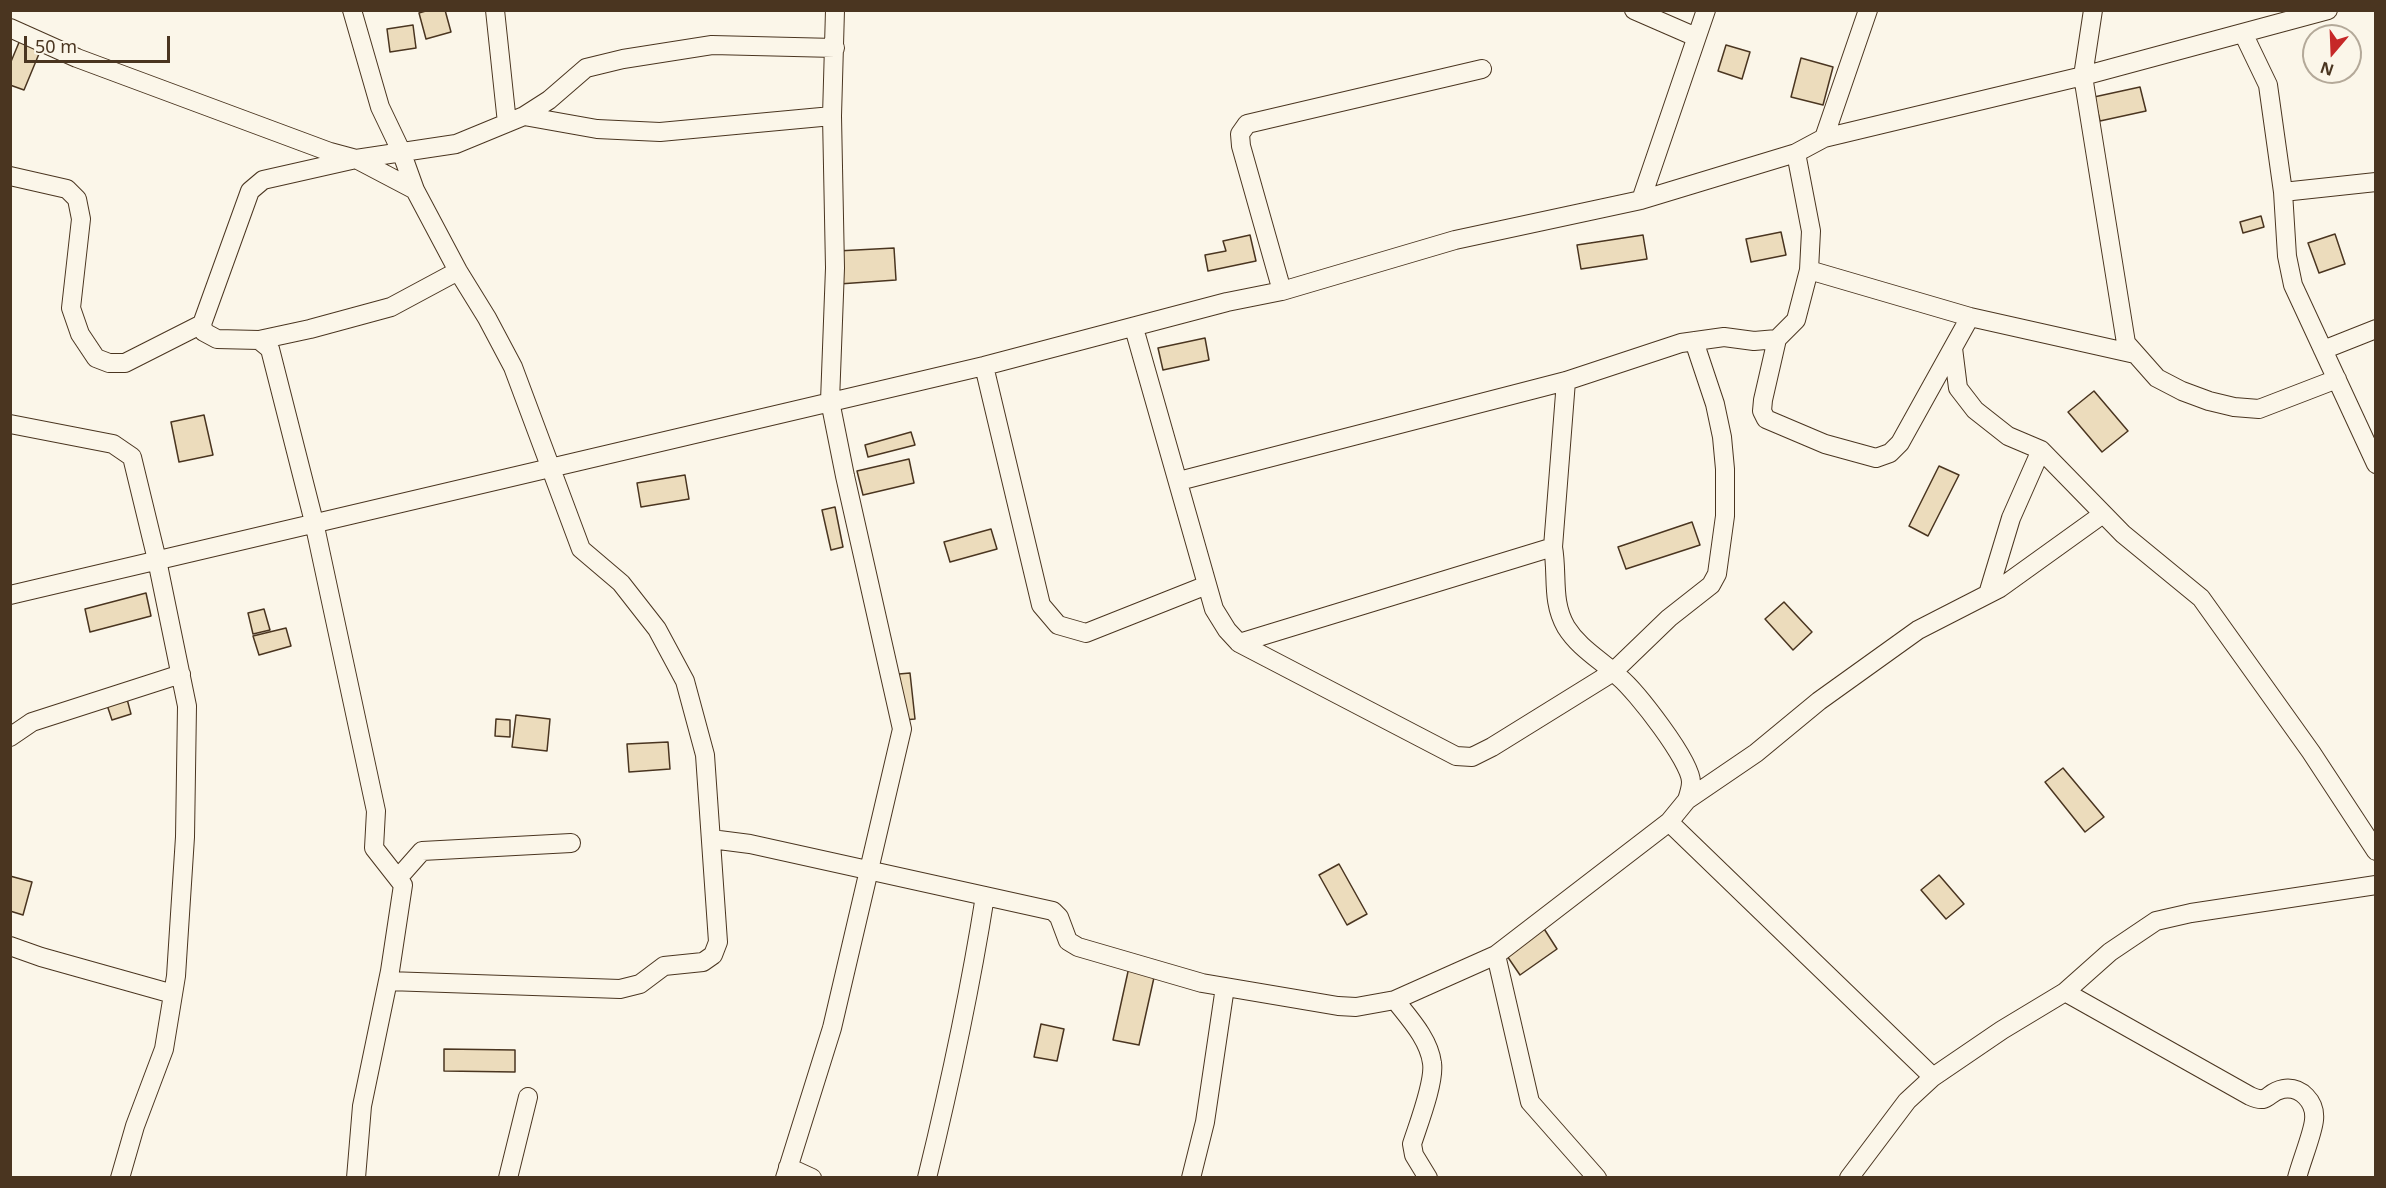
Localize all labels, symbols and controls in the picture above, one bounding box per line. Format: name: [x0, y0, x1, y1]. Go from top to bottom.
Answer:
scale bar: [27, 24, 172, 62]
north arrow: [2302, 24, 2362, 84]
text: 50 m: [35, 34, 77, 58]
text: N: [2317, 57, 2337, 82]

